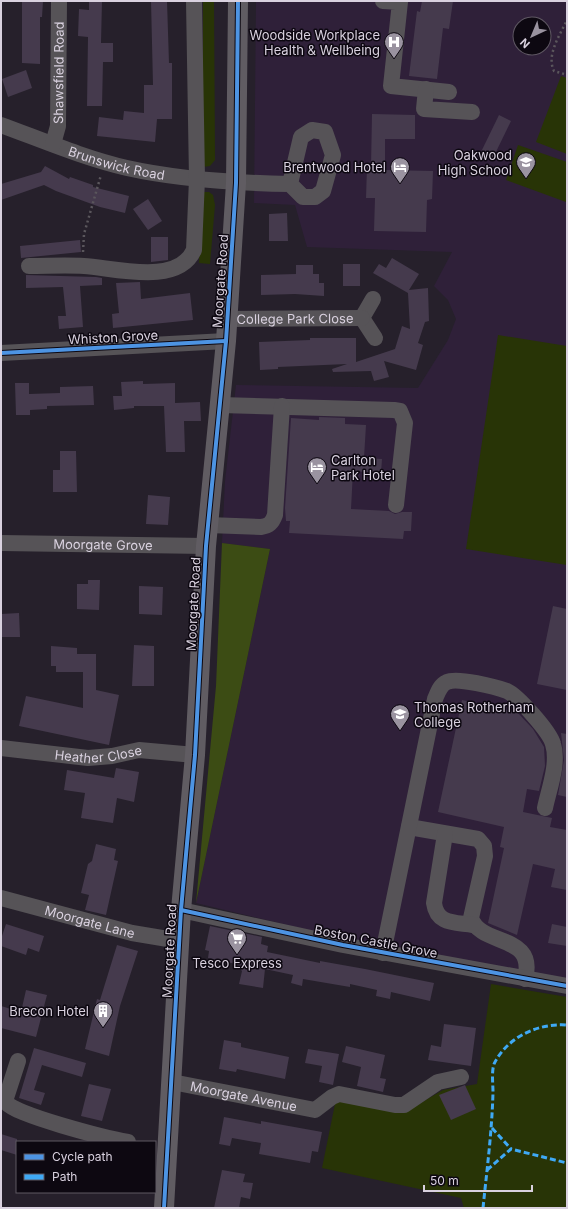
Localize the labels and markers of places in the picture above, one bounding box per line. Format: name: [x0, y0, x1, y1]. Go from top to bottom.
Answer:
place label: Woodside Workplace Health & Wellbeing: [250, 27, 380, 58]
hospital icon: Woodside Workplace Health & Wellbeing: [383, 31, 405, 59]
place label: Oakwood High School: [438, 147, 512, 178]
school or university icon: Oakwood High School: [515, 151, 537, 179]
hotel icon: Brentwood Hotel: [389, 156, 411, 184]
place label: Brentwood Hotel: [283, 159, 386, 175]
place label: Carlton Park Hotel: [331, 452, 395, 483]
hotel icon: Carlton Park Hotel: [306, 456, 328, 484]
place label: Thomas Rotherham College: [414, 699, 534, 730]
school or university icon: Thomas Rotherham College: [389, 703, 411, 731]
supermarket icon: Tesco Express: [226, 927, 248, 955]
place label: Tesco Express: [192, 955, 282, 971]
building icon: Brecon Hotel: [92, 1000, 114, 1028]
place label: Brecon Hotel: [9, 1003, 89, 1019]

